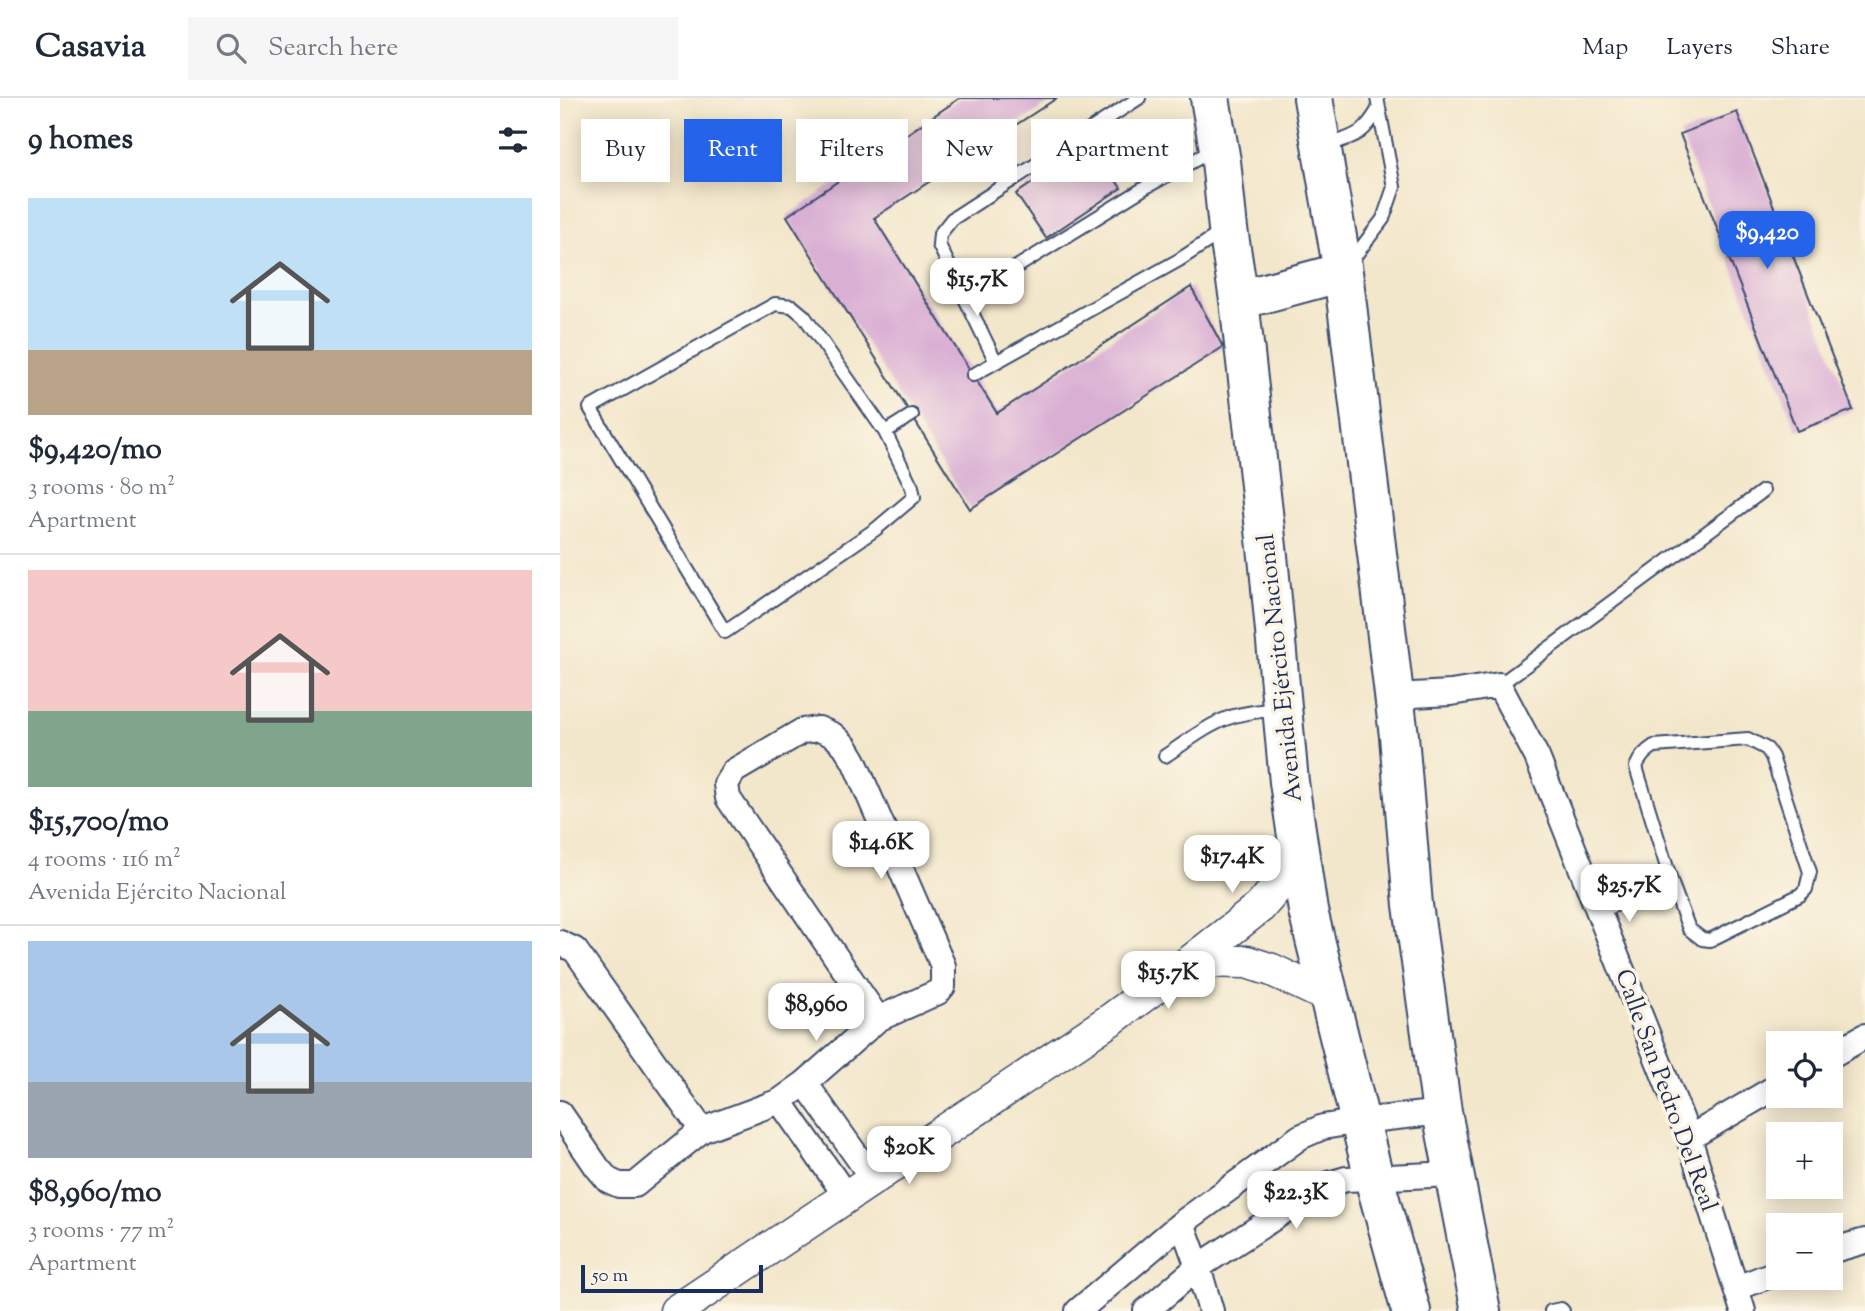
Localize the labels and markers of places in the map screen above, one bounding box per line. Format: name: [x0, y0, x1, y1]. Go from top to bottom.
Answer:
pin: $9,420: [1710, 212, 1824, 271]
pin: $15.7K: [920, 258, 1034, 318]
pin: $14.6K: [824, 822, 938, 881]
pin: $17.4K: [1175, 836, 1289, 895]
pin: $25.7K: [1572, 864, 1686, 924]
pin: $15.7K: [1111, 951, 1225, 1011]
pin: $8,960: [759, 984, 873, 1043]
pin: $20K: [868, 1126, 950, 1186]
pin: $22.3K: [1239, 1172, 1353, 1231]

